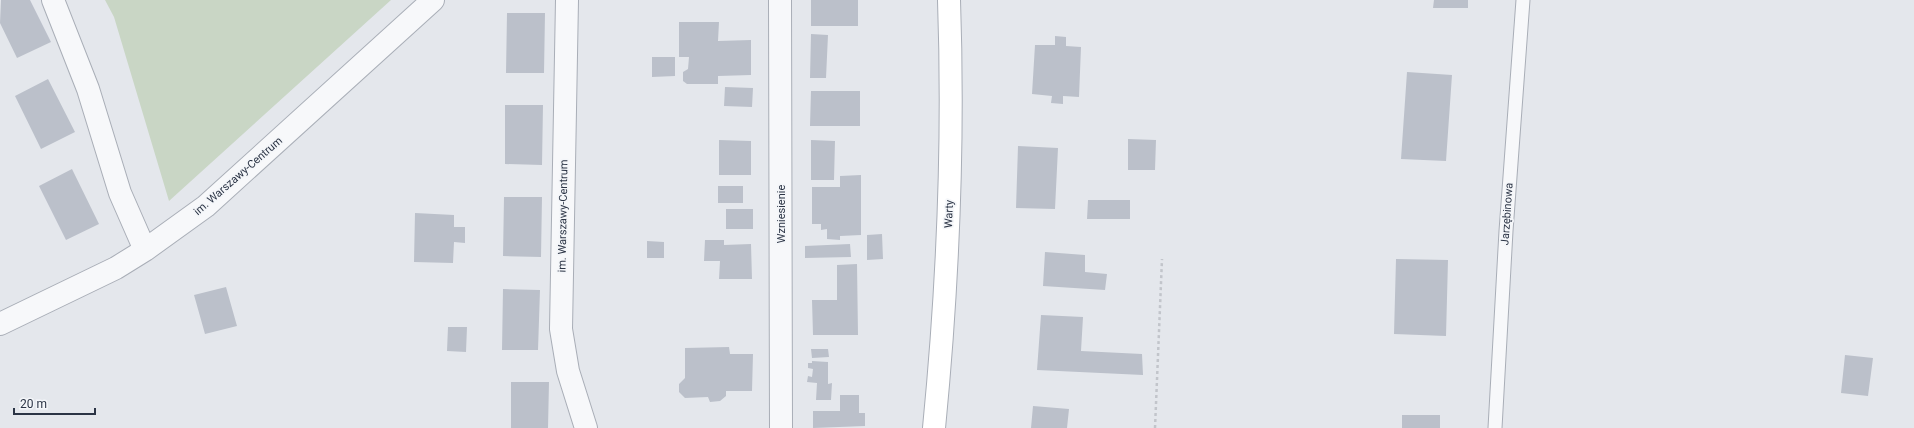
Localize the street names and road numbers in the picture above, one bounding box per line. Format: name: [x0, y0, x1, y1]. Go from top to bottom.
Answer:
street label: im. Warszawy-Centrum: [191, 134, 285, 218]
street label: im. Warszawy-Centrum: [556, 159, 570, 273]
street label: Jarzębinowa: [1498, 182, 1516, 246]
street label: Wzniesienie: [775, 185, 788, 243]
street label: Warty: [942, 199, 956, 228]

